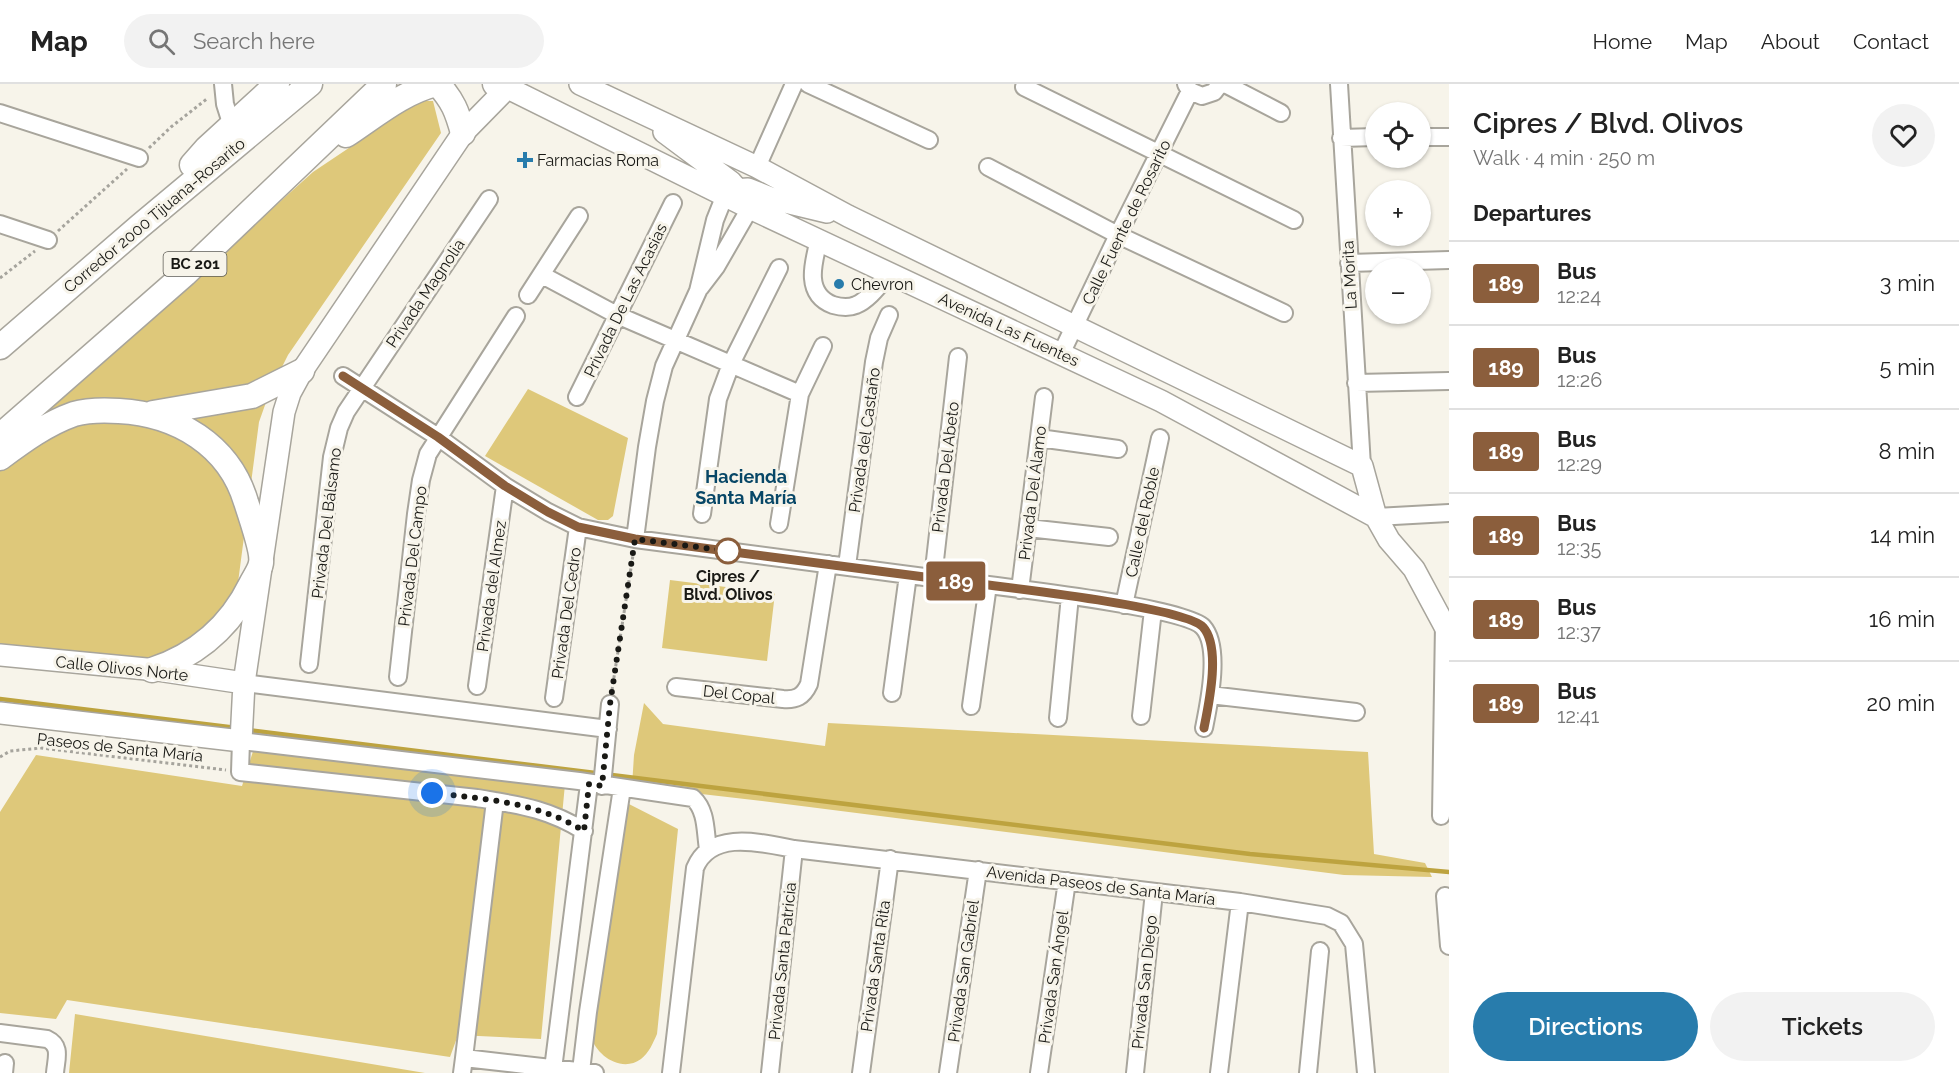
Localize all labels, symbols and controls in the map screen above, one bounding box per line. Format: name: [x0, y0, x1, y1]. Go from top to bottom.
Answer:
search box: [124, 14, 544, 68]
text: Map: [30, 25, 88, 58]
icon: search: [145, 25, 178, 58]
text: Search here: [193, 28, 315, 54]
text: Home: [1593, 29, 1652, 54]
text: Map: [1685, 29, 1728, 54]
text: About: [1761, 29, 1820, 54]
text: Contact: [1853, 29, 1929, 54]
map controls: [1365, 102, 1431, 324]
button: locate: [1365, 102, 1431, 168]
button: heart: [1872, 104, 1935, 167]
text: Cipres / Blvd. Olivos: [1473, 107, 1743, 140]
street label: Corredor 2000 Tijuana-Rosarito: [60, 134, 249, 297]
street label: Calle Fuente de Rosarito: [1078, 137, 1175, 308]
text: Walk · 4 min · 250 m: [1473, 146, 1655, 170]
place label: Farmacias Roma: [537, 151, 659, 170]
marker: Farmacias Roma: [518, 153, 532, 167]
button: +: [1365, 180, 1431, 246]
text: Departures: [1473, 200, 1591, 226]
street label: Privada De Las Acasias: [580, 220, 671, 380]
street label: Privada Magnolia: [382, 235, 469, 351]
street label: La Morita: [1338, 240, 1361, 310]
road number: BC 201: [164, 252, 226, 276]
button: −: [1365, 258, 1431, 324]
text: Bus: [1557, 258, 1596, 284]
text: 3 min: [1880, 270, 1935, 296]
text: 189: [1488, 271, 1524, 296]
place label: Chevron: [851, 275, 913, 294]
marker: Chevron: [832, 277, 846, 291]
text: 12:24: [1557, 284, 1601, 308]
street label: Avenida Las Fuentes: [936, 289, 1082, 370]
text: Bus: [1557, 342, 1596, 368]
text: 5 min: [1880, 354, 1935, 380]
text: 189: [1488, 355, 1524, 380]
street label: Privada del Castaño: [845, 366, 884, 514]
text: 12:26: [1557, 368, 1602, 392]
street label: Privada Del Abeto: [928, 400, 963, 534]
street label: Privada Del Álamo: [1014, 425, 1050, 561]
text: Bus: [1557, 426, 1596, 452]
text: 8 min: [1879, 438, 1935, 464]
text: 189: [1488, 439, 1524, 464]
street label: Privada Del Bálsamo: [308, 446, 345, 600]
text: 12:29: [1557, 452, 1602, 476]
street label: Calle del Roble: [1122, 465, 1163, 579]
district label: Hacienda Santa María: [695, 466, 797, 508]
street label: Privada Del Campo: [394, 485, 431, 627]
text: Bus: [1557, 510, 1596, 536]
street label: Privada del Almez: [473, 519, 510, 653]
text: 14 min: [1870, 522, 1935, 548]
text: 189: [1488, 523, 1524, 548]
text: 12:35: [1557, 536, 1601, 560]
marker: Cipres / Blvd. Olivos: [715, 538, 741, 564]
street label: Privada Del Cedro: [548, 546, 585, 680]
line badge: 189: [922, 562, 990, 600]
place label: Cipres / Blvd. Olivos: [683, 567, 773, 604]
text: 189: [938, 569, 974, 594]
text: Bus: [1557, 594, 1596, 620]
text: 16 min: [1869, 606, 1935, 632]
text: 189: [1488, 607, 1524, 632]
text: 12:37: [1557, 620, 1601, 644]
street label: Calle Olivos Norte: [55, 652, 189, 685]
text: Bus: [1557, 678, 1596, 704]
street label: Del Copal: [702, 681, 776, 708]
text: 20 min: [1867, 690, 1935, 716]
text: 189: [1488, 691, 1524, 716]
text: 12:41: [1557, 704, 1599, 728]
street label: Paseos de Santa María: [36, 729, 204, 766]
your location: [417, 778, 447, 808]
street label: Avenida Paseos de Santa María: [985, 862, 1216, 909]
street label: Privada Santa Patricia: [765, 881, 800, 1041]
street label: Privada San Gabriel: [944, 898, 983, 1043]
street label: Privada Santa Rita: [857, 899, 894, 1033]
street label: Privada San Ángel: [1034, 909, 1072, 1045]
street label: Privada San Diego: [1128, 914, 1161, 1050]
button: Directions: [1473, 992, 1698, 1061]
button: Tickets: [1710, 992, 1935, 1061]

